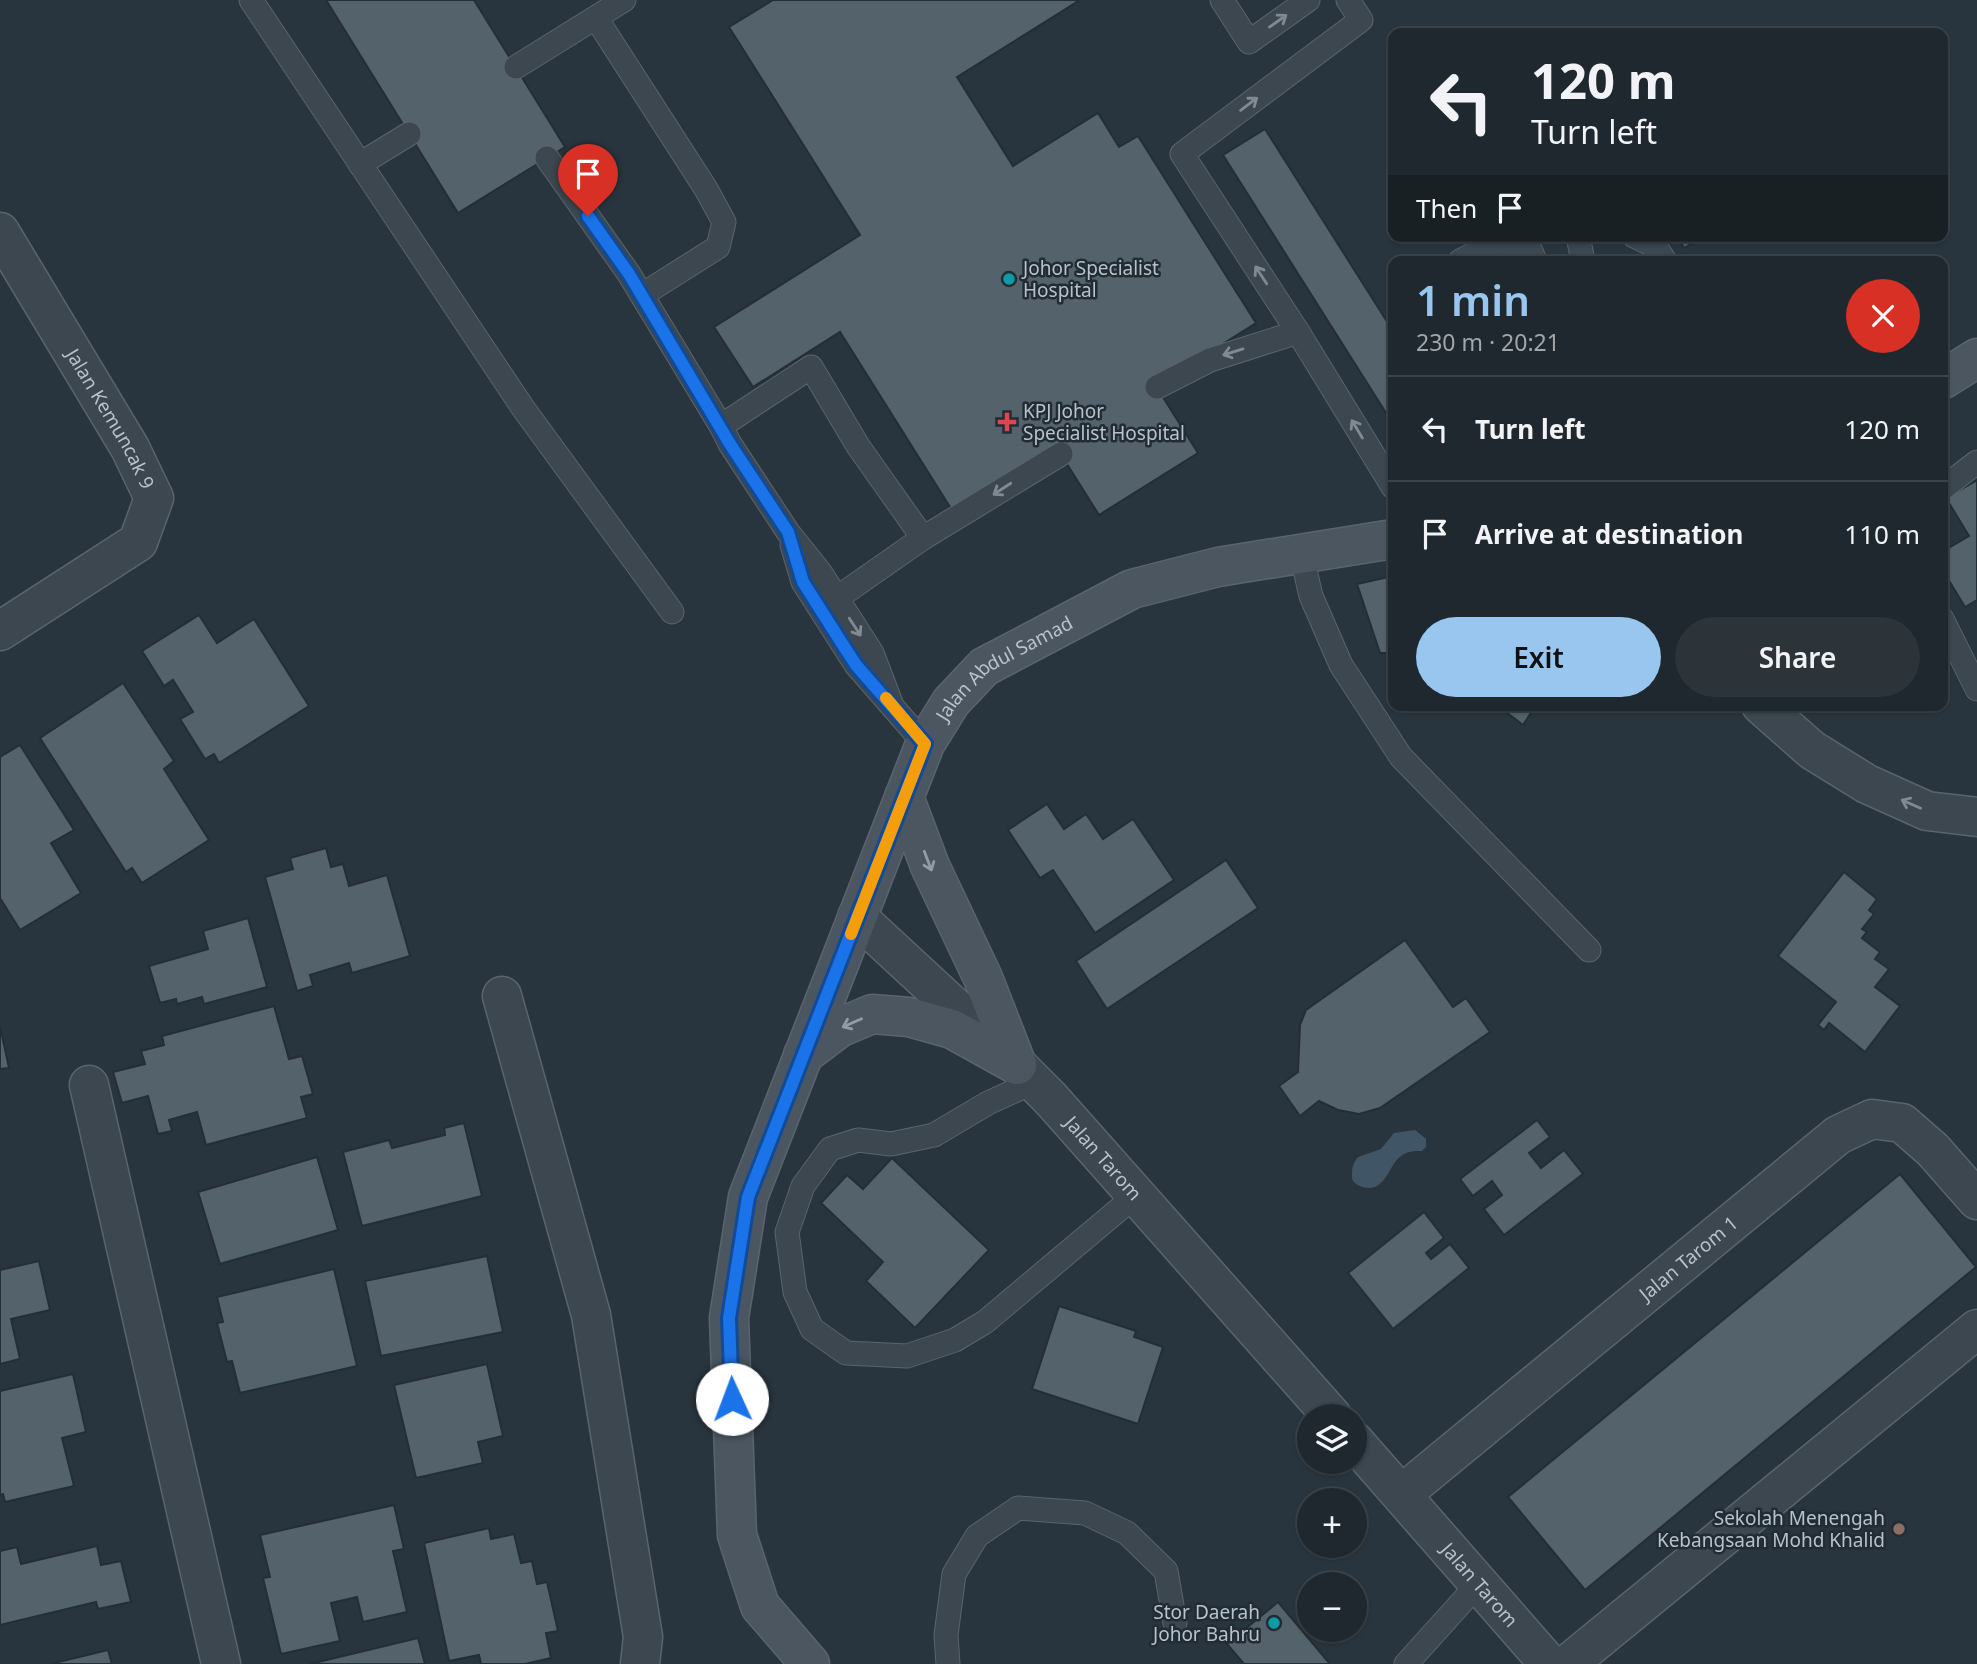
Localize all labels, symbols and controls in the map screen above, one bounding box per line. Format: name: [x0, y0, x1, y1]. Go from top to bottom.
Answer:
one-way arrow: [1268, 14, 1287, 28]
text: 120 m: [1531, 47, 1676, 113]
icon: left: [1416, 56, 1507, 147]
one-way arrow: [1239, 96, 1258, 111]
text: Turn left: [1531, 110, 1657, 153]
pin: [558, 144, 618, 216]
icon: arrive: [569, 155, 607, 193]
icon: arrive: [1491, 189, 1529, 227]
text: Then: [1416, 190, 1477, 226]
place label: Johor Specialist Hospital: [1021, 255, 1159, 303]
one-way arrow: [1254, 265, 1268, 285]
marker: Johor Specialist Hospital: [1001, 271, 1017, 287]
text: 1 min: [1416, 271, 1530, 328]
button: close: [1846, 279, 1920, 353]
text: 230 m · 20:21: [1416, 326, 1560, 358]
street label: Jalan Kemuncak 9: [59, 342, 161, 493]
one-way arrow: [1223, 347, 1245, 360]
place label: KPJ Johor Specialist Hospital: [1023, 398, 1185, 446]
icon: left: [1416, 410, 1454, 448]
text: Turn left: [1475, 411, 1586, 447]
text: 120 m: [1844, 411, 1920, 447]
marker: KPJ Johor Specialist Hospital: [997, 412, 1017, 432]
one-way arrow: [1350, 419, 1364, 439]
one-way arrow: [993, 482, 1013, 496]
icon: arrive: [1416, 515, 1454, 553]
text: Arrive at destination: [1475, 516, 1744, 552]
text: 110 m: [1844, 516, 1920, 552]
street label: Jalan Abdul Samad: [928, 610, 1077, 727]
one-way arrow: [848, 617, 863, 636]
button: Exit: [1416, 617, 1661, 697]
button: Share: [1675, 617, 1920, 697]
one-way arrow: [1900, 797, 1922, 810]
one-way arrow: [923, 850, 935, 872]
one-way arrow: [842, 1017, 863, 1030]
street label: Jalan Tarom: [1058, 1109, 1148, 1206]
street label: Jalan Tarom 1: [1632, 1210, 1743, 1308]
position arrow: [695, 1362, 769, 1436]
map controls: [1297, 1404, 1367, 1642]
button: layers: [1297, 1404, 1367, 1474]
button: +: [1297, 1488, 1367, 1558]
place label: Sekolah Menengah Kebangsaan Mohd Khalid: [1657, 1505, 1885, 1553]
marker: Sekolah Menengah Kebangsaan Mohd Khalid: [1891, 1521, 1907, 1537]
street label: Jalan Tarom: [1434, 1535, 1524, 1633]
button: −: [1297, 1572, 1367, 1642]
place label: Stor Daerah Johor Bahru: [1151, 1599, 1260, 1647]
marker: Stor Daerah Johor Bahru: [1266, 1615, 1282, 1631]

